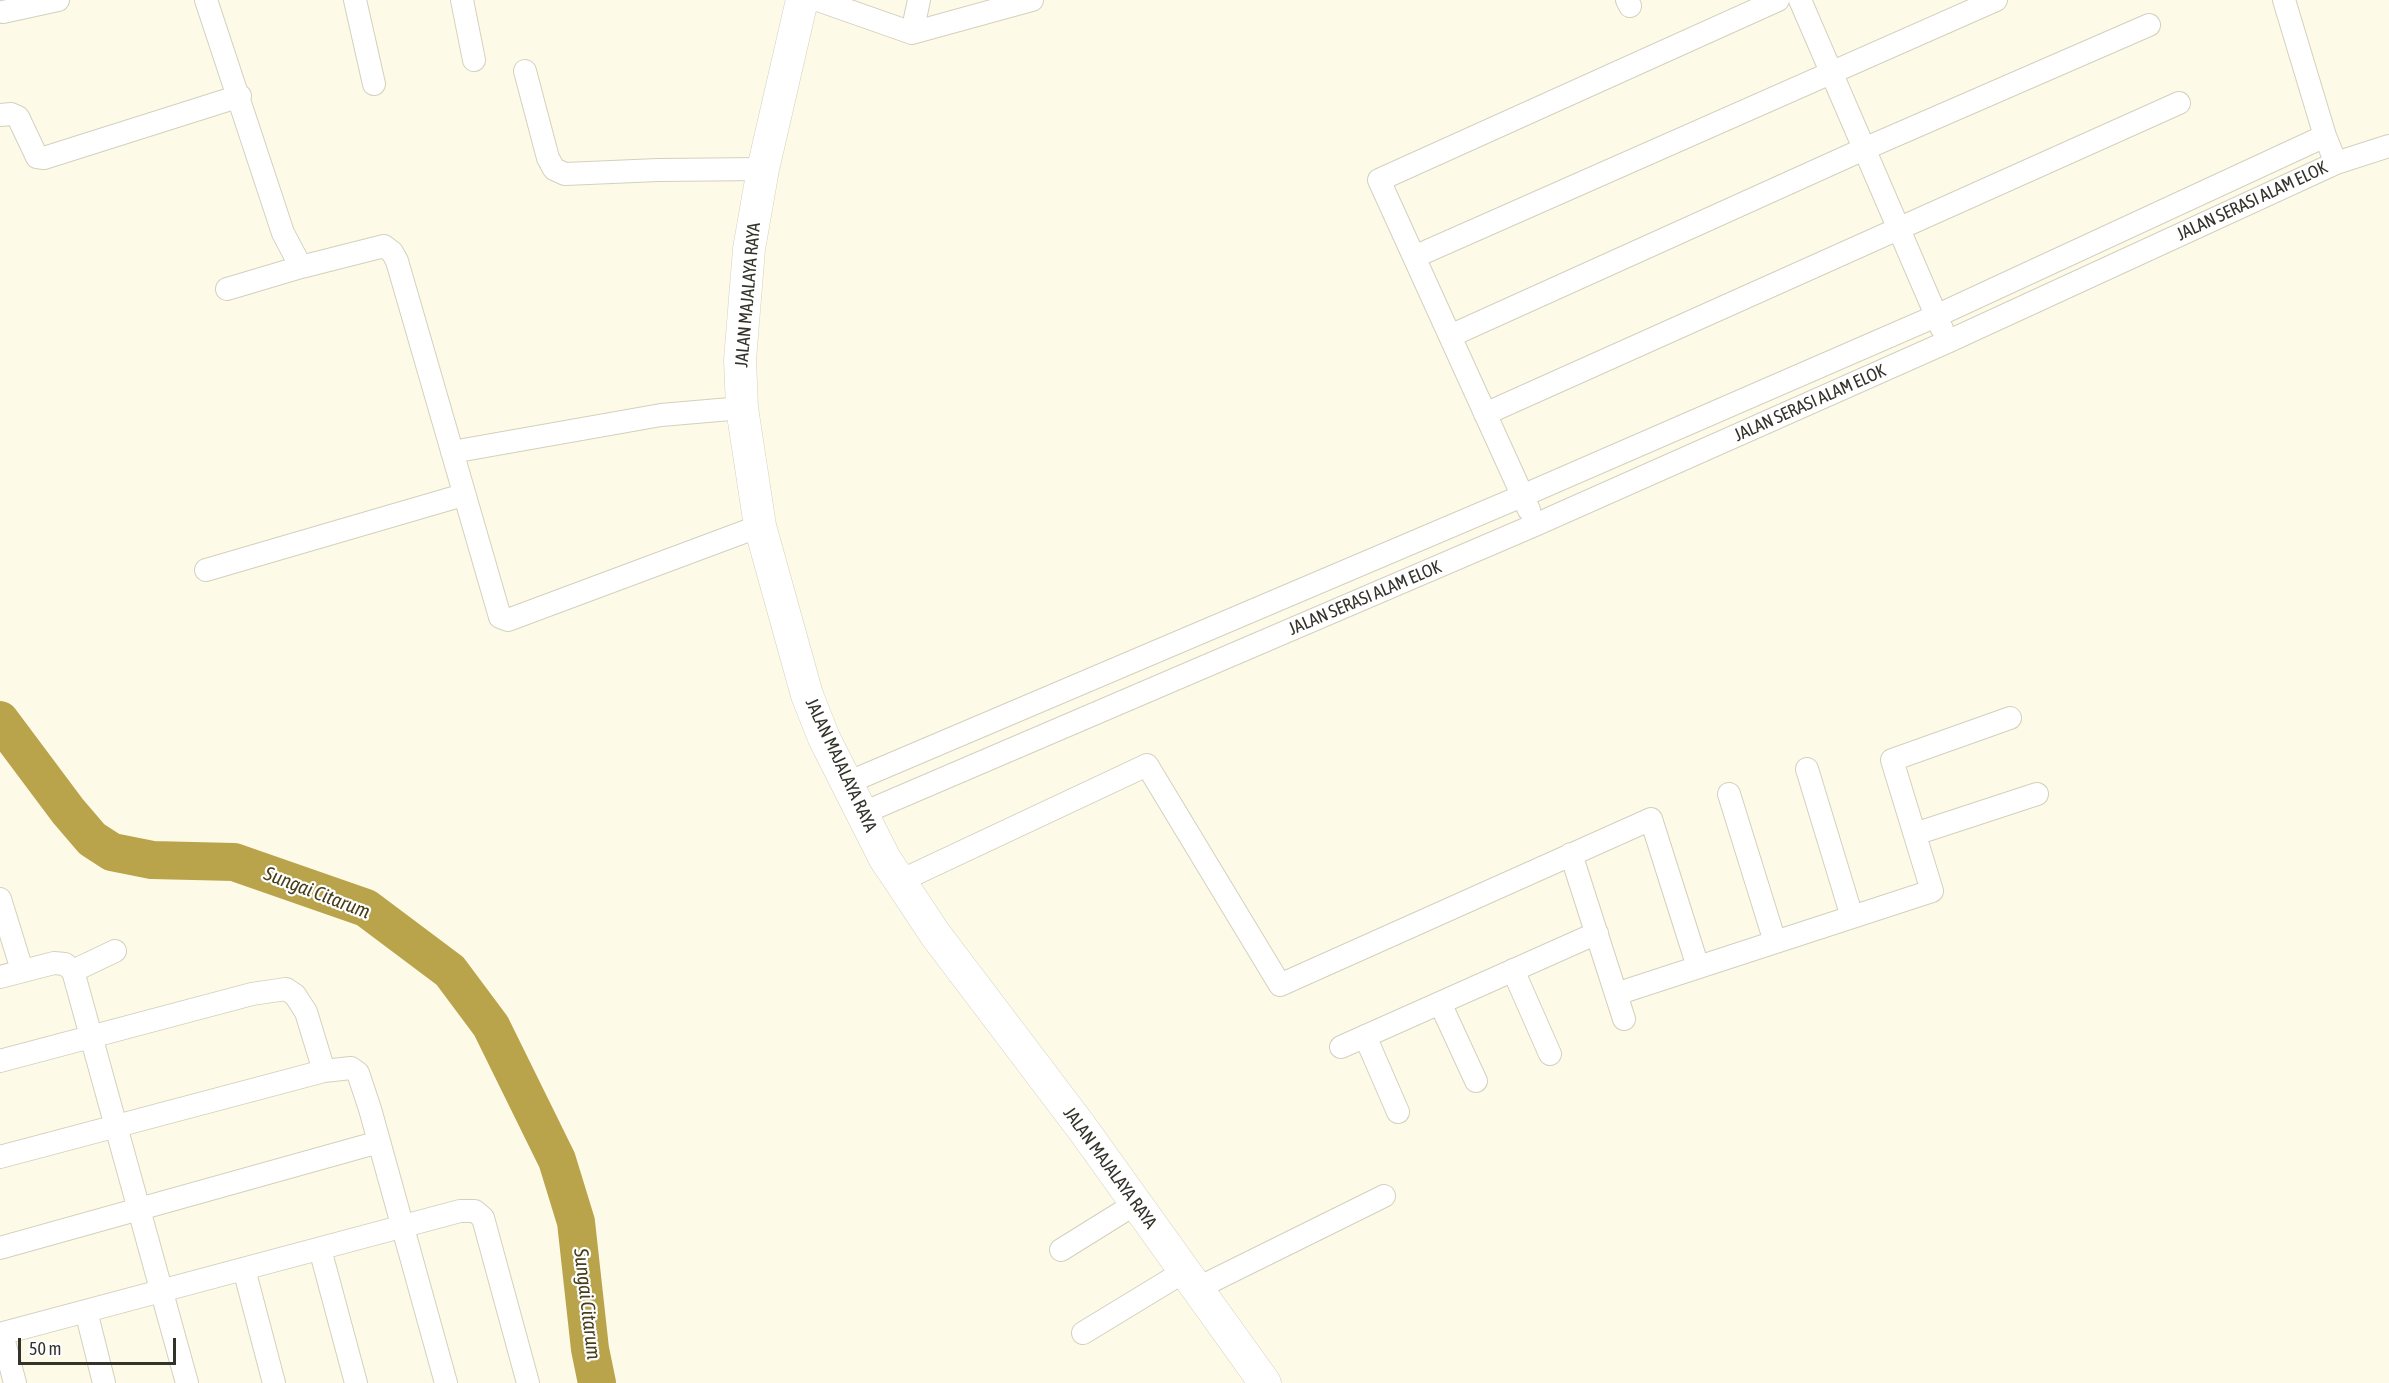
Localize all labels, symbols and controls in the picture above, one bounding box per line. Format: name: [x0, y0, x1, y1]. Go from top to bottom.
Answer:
street label: JALAN SERASI ALAM ELOK: [2173, 157, 2331, 245]
street label: JALAN MAJALAYA RAYA: [731, 222, 765, 368]
street label: JALAN SERASI ALAM ELOK: [1731, 360, 1889, 446]
street label: JALAN SERASI ALAM ELOK: [1285, 556, 1445, 640]
street label: JALAN MAJALAYA RAYA: [801, 695, 881, 835]
water label: Sungai Citarum: [260, 862, 374, 924]
street label: JALAN MAJALAYA RAYA: [1059, 1103, 1161, 1233]
water label: Sungai Citarum: [568, 1247, 606, 1361]
scale bar: [21, 1326, 178, 1364]
text: 50 m: [29, 1338, 61, 1359]

